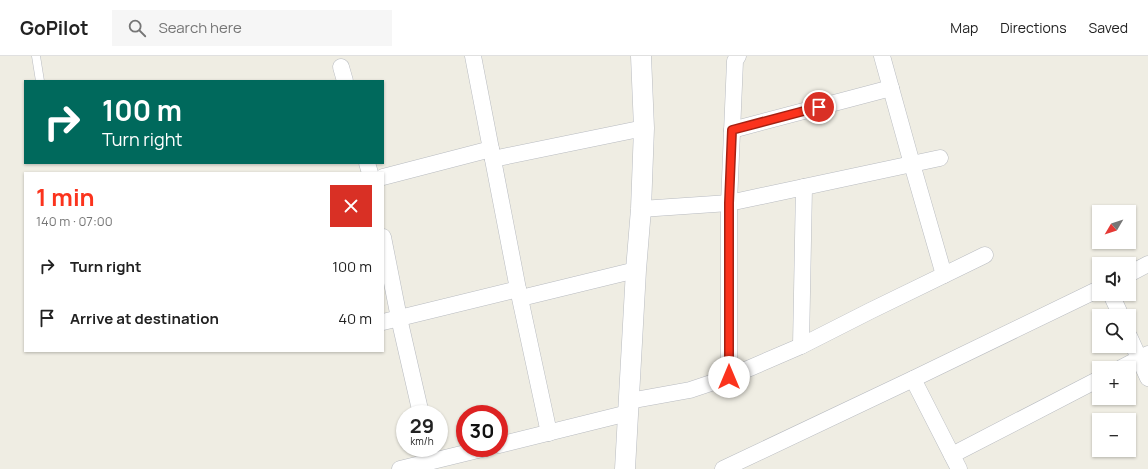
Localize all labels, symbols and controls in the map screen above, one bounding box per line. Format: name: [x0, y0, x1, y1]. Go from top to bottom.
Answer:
search box: [112, 10, 392, 46]
text: GoPilot: [20, 15, 88, 41]
icon: search: [126, 17, 148, 39]
text: Search here: [158, 17, 242, 38]
text: Map: [950, 18, 978, 37]
text: Directions: [1000, 18, 1067, 37]
text: Saved: [1089, 18, 1128, 37]
pin: [802, 90, 836, 124]
text: 100 m: [102, 91, 182, 129]
icon: right: [36, 96, 88, 148]
icon: arrive: [808, 96, 830, 118]
text: Turn right: [102, 127, 183, 151]
text: 1 min: [36, 180, 95, 213]
button: close: [330, 185, 372, 227]
north arrow: [1092, 205, 1136, 249]
map controls: [1092, 205, 1136, 457]
text: 140 m · 07:00: [36, 212, 113, 230]
icon: right: [36, 255, 58, 277]
text: Turn right: [70, 256, 141, 277]
text: 100 m: [332, 256, 372, 277]
button: sound: [1092, 257, 1136, 301]
icon: arrive: [36, 307, 58, 329]
text: Arrive at destination: [70, 308, 219, 329]
text: 40 m: [338, 308, 372, 329]
button: search: [1092, 309, 1136, 353]
position arrow: [708, 356, 750, 398]
button: +: [1092, 361, 1136, 405]
speed limit sign: 30: [456, 405, 508, 457]
text: 29: [410, 412, 434, 439]
button: −: [1092, 413, 1136, 457]
text: km/h: [410, 434, 434, 448]

